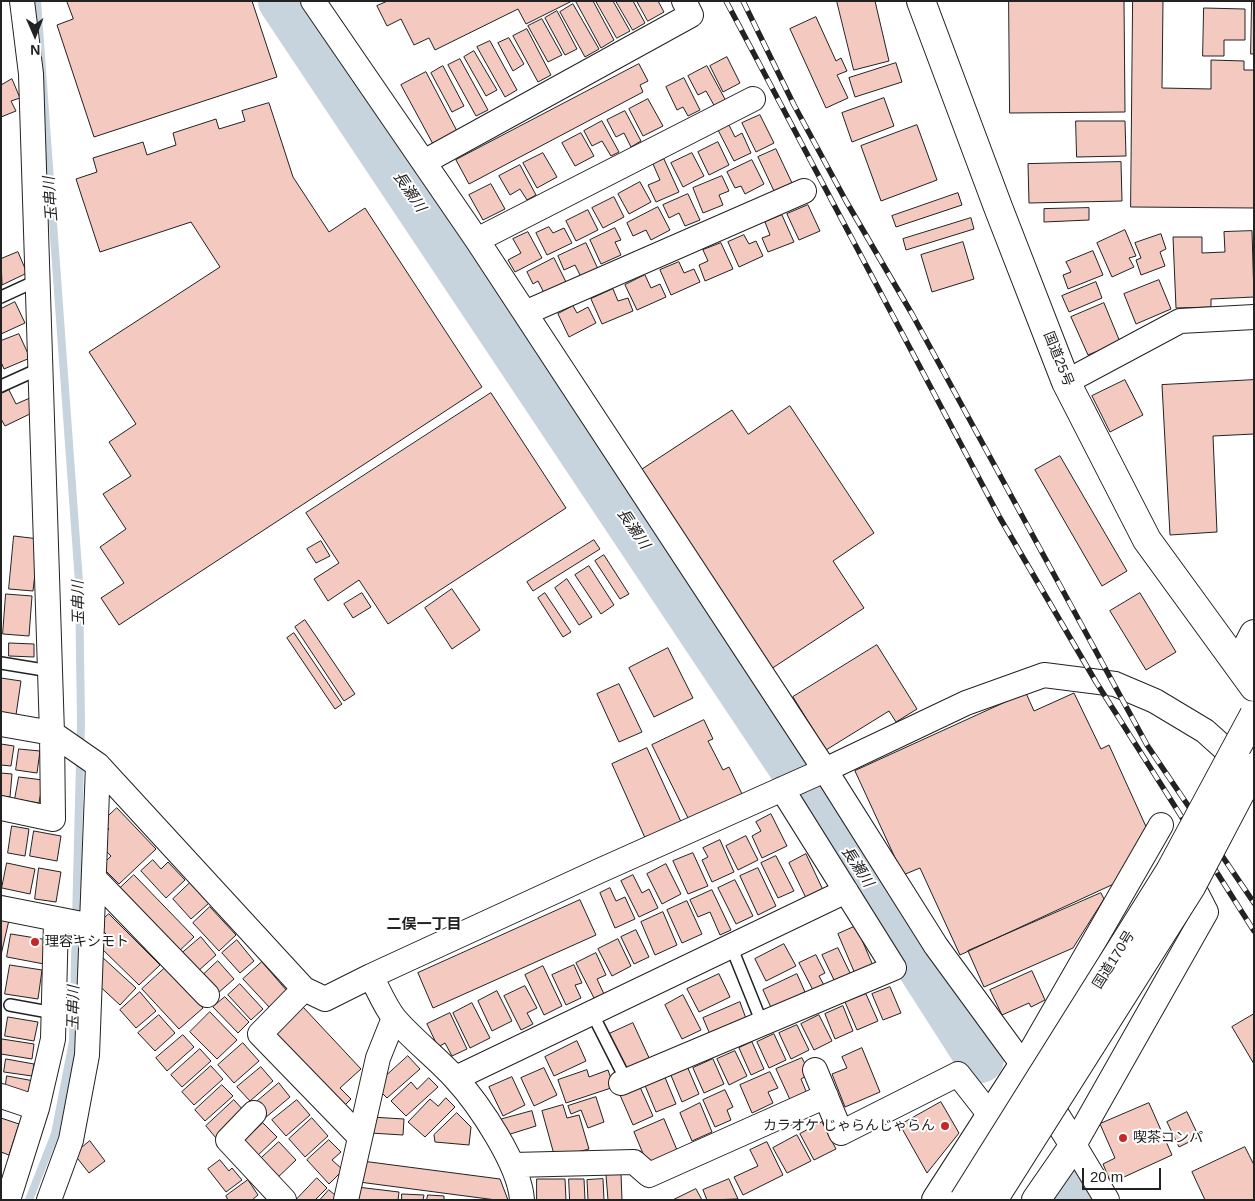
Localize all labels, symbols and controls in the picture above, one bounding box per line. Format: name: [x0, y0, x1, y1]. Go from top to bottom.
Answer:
north arrow: [10, 10, 60, 60]
text: N: [30, 42, 40, 58]
water label: 長瀬川: [389, 168, 429, 216]
water label: 玉串川: [40, 176, 62, 222]
street label: 国道25号: [1039, 329, 1077, 389]
water label: 長瀬川: [613, 505, 653, 553]
water label: 玉串川: [70, 580, 88, 626]
water label: 長瀬川: [837, 843, 877, 891]
district label: 二俣一丁目: [387, 916, 461, 934]
street label: 国道170号: [1090, 928, 1138, 992]
place label: 理容キシモト: [45, 934, 129, 950]
marker: 理容キシモト: [29, 936, 41, 948]
water label: 玉串川: [65, 985, 83, 1031]
place label: カラオケ じゃらんじゃらん: [763, 1118, 935, 1134]
marker: カラオケ じゃらんじゃらん: [939, 1120, 951, 1132]
place label: 喫茶コンパ: [1133, 1130, 1203, 1146]
marker: 喫茶コンパ: [1117, 1132, 1129, 1144]
scale bar: [1085, 1158, 1164, 1190]
text: 20 m: [1090, 1168, 1123, 1185]

